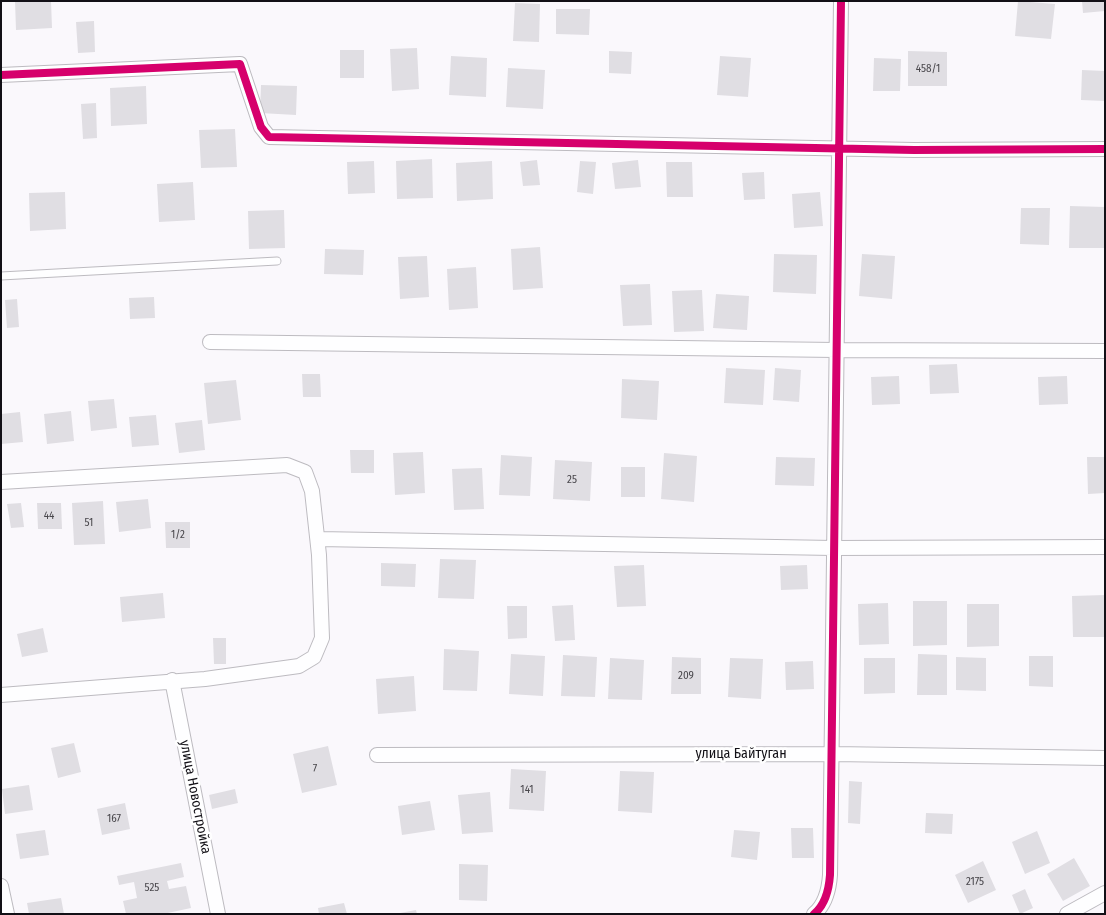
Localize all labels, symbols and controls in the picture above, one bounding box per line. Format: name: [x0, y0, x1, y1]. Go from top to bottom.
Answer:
house number: 458/1: [916, 62, 940, 76]
house number: 25: [567, 473, 577, 487]
house number: 44: [44, 509, 54, 523]
house number: 51: [85, 516, 93, 530]
house number: 1/2: [171, 528, 185, 542]
house number: 209: [678, 669, 694, 683]
street label: улица Новостройка: [176, 739, 214, 855]
street label: улица Байтуган: [695, 746, 787, 762]
house number: 7: [313, 762, 317, 776]
house number: 141: [520, 783, 534, 797]
house number: 167: [107, 812, 121, 826]
house number: 2175: [966, 875, 984, 889]
house number: 525: [145, 881, 159, 895]

